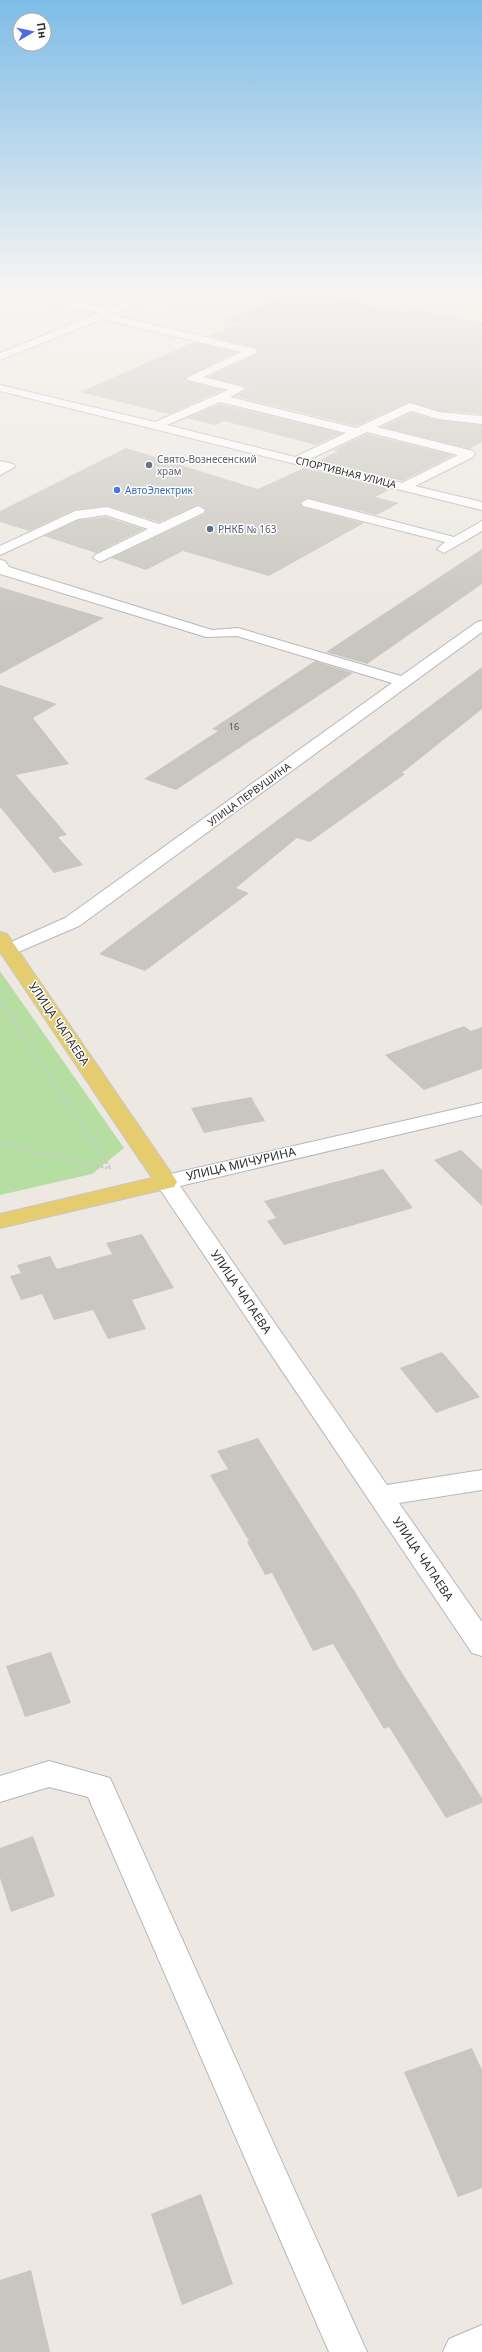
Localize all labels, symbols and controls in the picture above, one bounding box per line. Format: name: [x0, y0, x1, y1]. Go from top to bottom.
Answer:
north arrow: [12, 12, 52, 52]
text: Пн: [34, 21, 51, 39]
place label: Свято-Вознесенский храм: [157, 452, 257, 478]
street label: СПОРТИВНАЯ УЛИЦА: [294, 453, 398, 491]
marker: Свято-Вознесенский храм: [144, 460, 154, 470]
place label: АвтоЭлектрик: [125, 483, 193, 497]
marker: АвтоЭлектрик: [112, 485, 122, 495]
place label: РНКБ № 163: [218, 522, 277, 536]
marker: РНКБ № 163: [205, 524, 215, 534]
house number: 16: [229, 720, 239, 733]
street label: УЛИЦА ПЕРВУШИНА: [205, 759, 294, 829]
street label: УЛИЦА ЧАПАЕВА: [25, 978, 94, 1069]
street label: УЛИЦА МИЧУРИНА: [185, 1143, 298, 1184]
street label: УЛИЦА ЧАПАЕВА: [207, 1246, 276, 1337]
street label: УЛИЦА ЧАПАЕВА: [389, 1513, 458, 1604]

